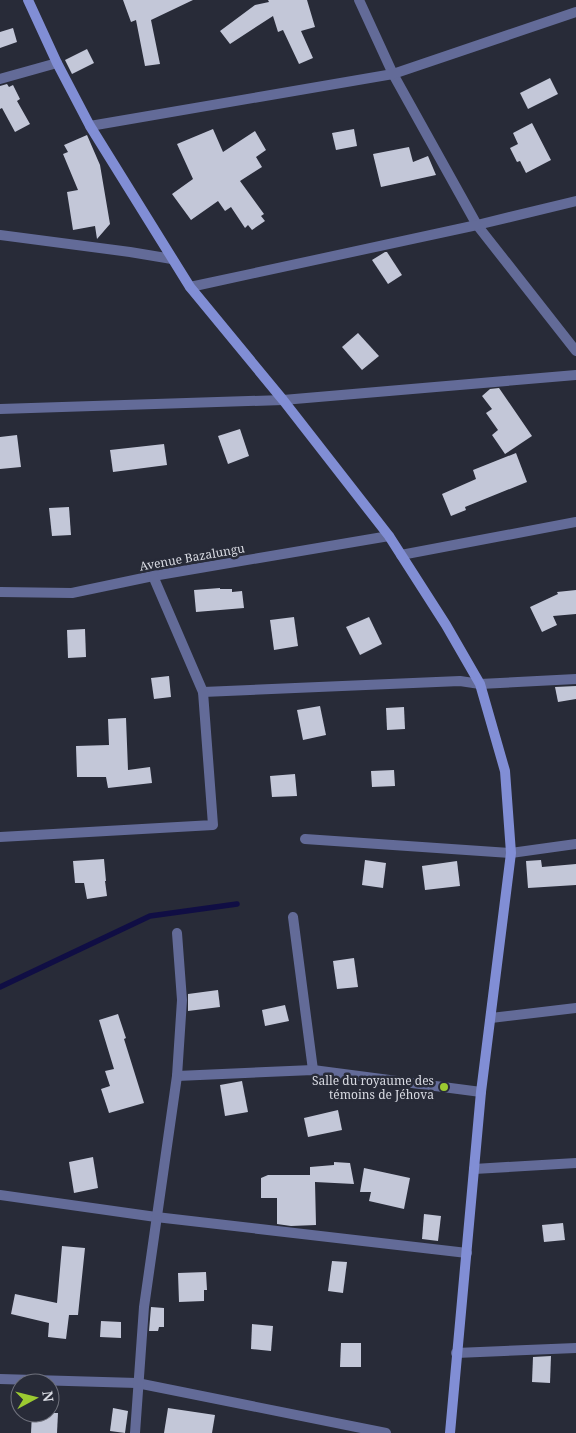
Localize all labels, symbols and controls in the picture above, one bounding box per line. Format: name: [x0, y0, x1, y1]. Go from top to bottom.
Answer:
street label: Avenue Bazalungu: [138, 539, 246, 575]
place label: Salle du royaume des témoins de Jéhova: [312, 1072, 434, 1103]
marker: Salle du royaume des témoins de Jéhova: [438, 1081, 450, 1093]
north arrow: [10, 1373, 60, 1423]
text: N: [38, 1390, 59, 1403]

